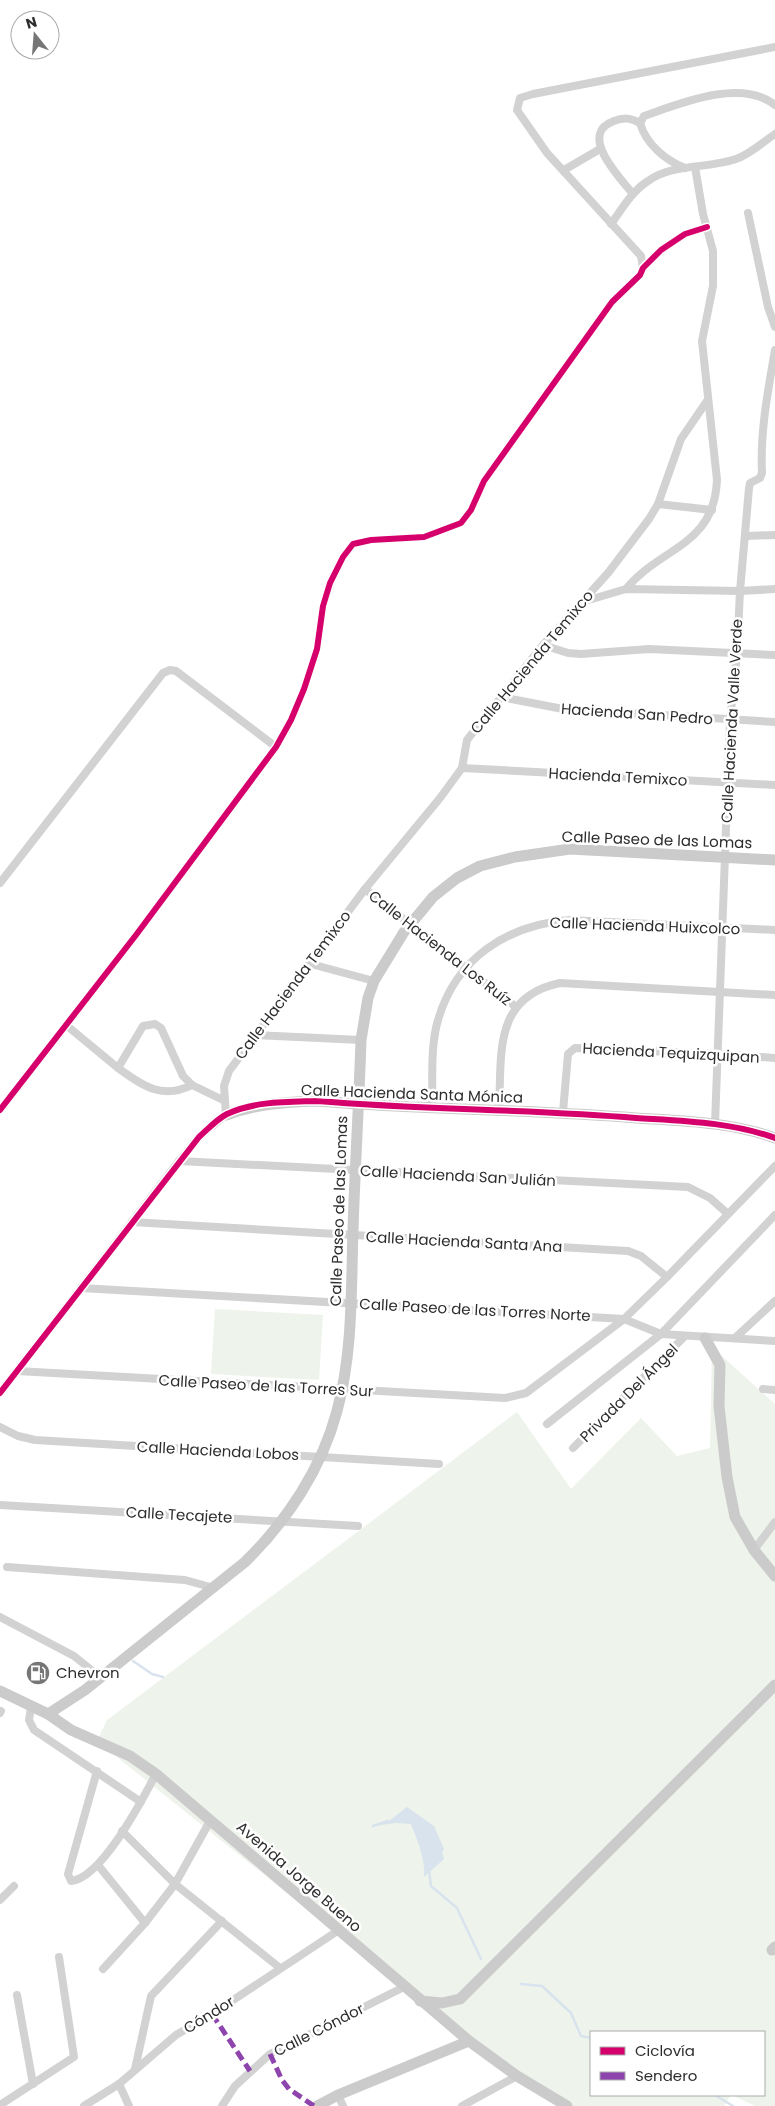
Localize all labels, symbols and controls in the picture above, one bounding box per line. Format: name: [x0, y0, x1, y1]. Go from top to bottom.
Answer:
north arrow: [10, 10, 60, 60]
text: N: [23, 11, 39, 34]
street label: Calle Hacienda Temixco: [465, 585, 598, 738]
street label: Calle Hacienda Valle Verde: [716, 618, 747, 824]
street label: Hacienda San Pedro: [560, 698, 714, 729]
street label: Hacienda Temixco: [548, 762, 688, 791]
street label: Calle Paseo de las Lomas: [561, 826, 753, 853]
street label: Calle Hacienda Los Ruíz: [364, 885, 516, 1010]
street label: Calle Hacienda Temixco: [230, 906, 356, 1063]
street label: Calle Hacienda Huixcolco: [549, 912, 741, 939]
street label: Hacienda Tequizquipan: [582, 1037, 760, 1068]
street label: Calle Hacienda Santa Mónica: [301, 1079, 523, 1108]
street label: Calle Paseo de las Lomas: [325, 1115, 352, 1307]
street label: Calle Hacienda San Julián: [360, 1160, 557, 1191]
street label: Calle Hacienda Santa Ana: [365, 1226, 563, 1257]
street label: Calle Paseo de las Torres Norte: [359, 1293, 591, 1326]
street label: Privada Del Ángel: [575, 1339, 682, 1446]
street label: Calle Paseo de las Torres Sur: [158, 1369, 374, 1402]
street label: Calle Hacienda Lobos: [136, 1436, 300, 1465]
street label: Calle Tecajete: [125, 1501, 233, 1528]
fuel station icon: Chevron: [25, 1660, 51, 1686]
place label: Chevron: [56, 1662, 120, 1683]
street label: Avenida Jorge Bueno: [232, 1816, 366, 1937]
street label: Cóndor: [179, 1991, 238, 2038]
street label: Calle Cóndor: [270, 1998, 368, 2061]
legend: [590, 2031, 765, 2096]
text: Ciclovía: [635, 2040, 695, 2061]
text: Sendero: [635, 2065, 697, 2086]

